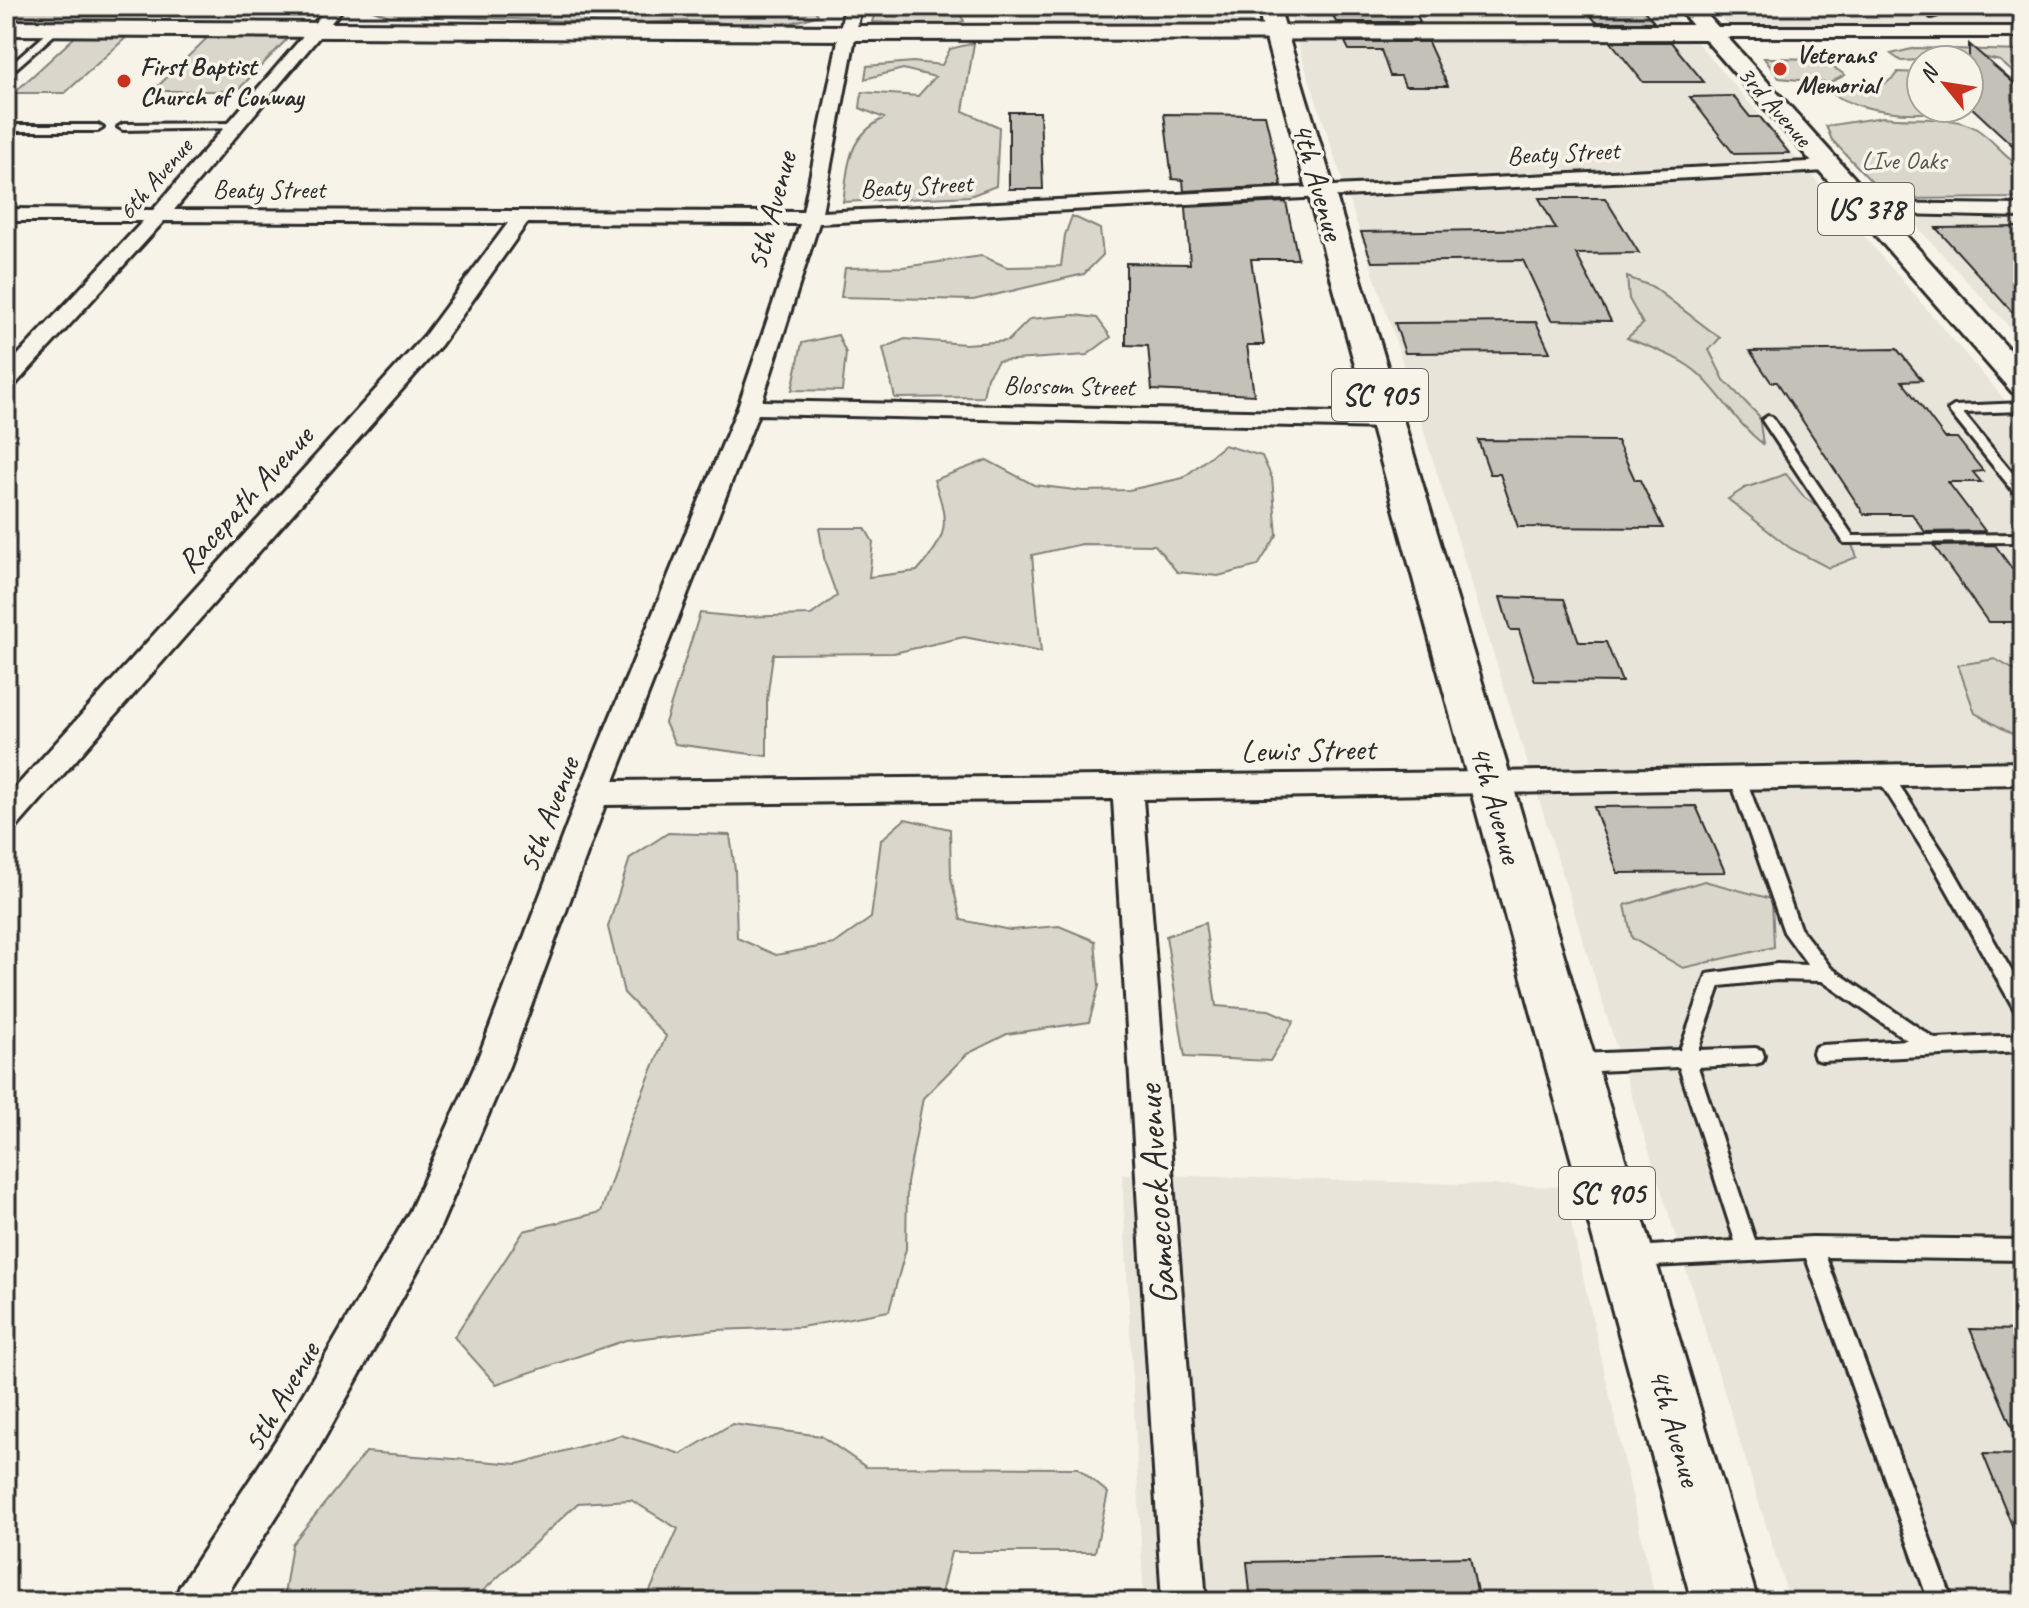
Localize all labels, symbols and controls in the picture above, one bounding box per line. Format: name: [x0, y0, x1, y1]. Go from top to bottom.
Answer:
place label: Veterans Memorial: [1796, 38, 1884, 101]
north arrow: [1905, 44, 1985, 124]
place label: First Baptist Church of Conway: [140, 50, 305, 113]
street label: 3rd Avenue: [1731, 58, 1820, 155]
text: N: [1913, 59, 1946, 87]
marker: Veterans Memorial: [1771, 60, 1789, 78]
marker: First Baptist Church of Conway: [115, 72, 133, 90]
street label: 4th Avenue: [1282, 117, 1355, 247]
street label: 6th Avenue: [110, 130, 201, 227]
street label: Beaty Street: [1506, 133, 1622, 172]
park label: LIve Oaks: [1862, 144, 1949, 177]
street label: 5th Avenue: [736, 145, 807, 275]
street label: Beaty Street: [859, 166, 975, 205]
street label: Beaty Street: [213, 173, 328, 206]
road number: US 378: [1818, 183, 1914, 235]
street label: Blossom Street: [1003, 368, 1137, 404]
road number: SC 905: [1332, 369, 1428, 421]
street label: Racepath Avenue: [168, 415, 324, 581]
street label: Lewis Street: [1241, 728, 1379, 772]
street label: 4th Avenue: [1460, 740, 1533, 870]
street label: 5th Avenue: [507, 749, 590, 879]
street label: Gamecock Avenue: [1125, 1081, 1187, 1306]
road number: SC 905: [1559, 1167, 1655, 1219]
street label: 5th Avenue: [233, 1332, 330, 1460]
street label: 4th Avenue: [1639, 1363, 1712, 1493]

